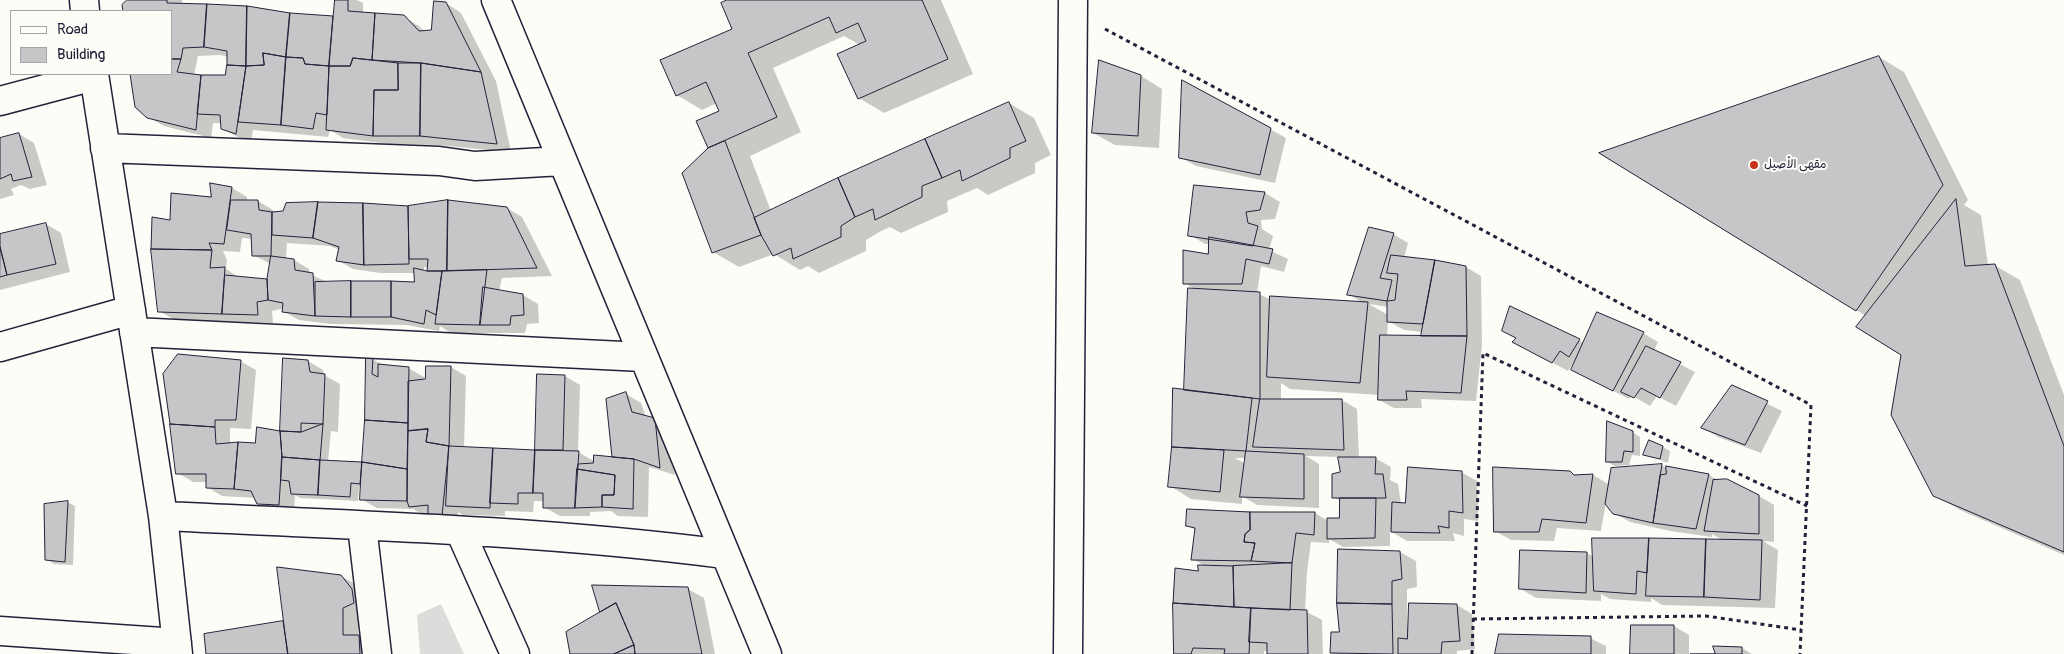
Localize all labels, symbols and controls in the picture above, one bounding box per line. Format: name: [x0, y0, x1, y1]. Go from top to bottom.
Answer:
legend: [10, 10, 172, 75]
text: Road: [57, 20, 88, 39]
text: Building: [57, 45, 105, 64]
place label: مقهى الأصيل: [1764, 158, 1827, 172]
marker: مقهى الأصيل: [1748, 159, 1760, 171]

